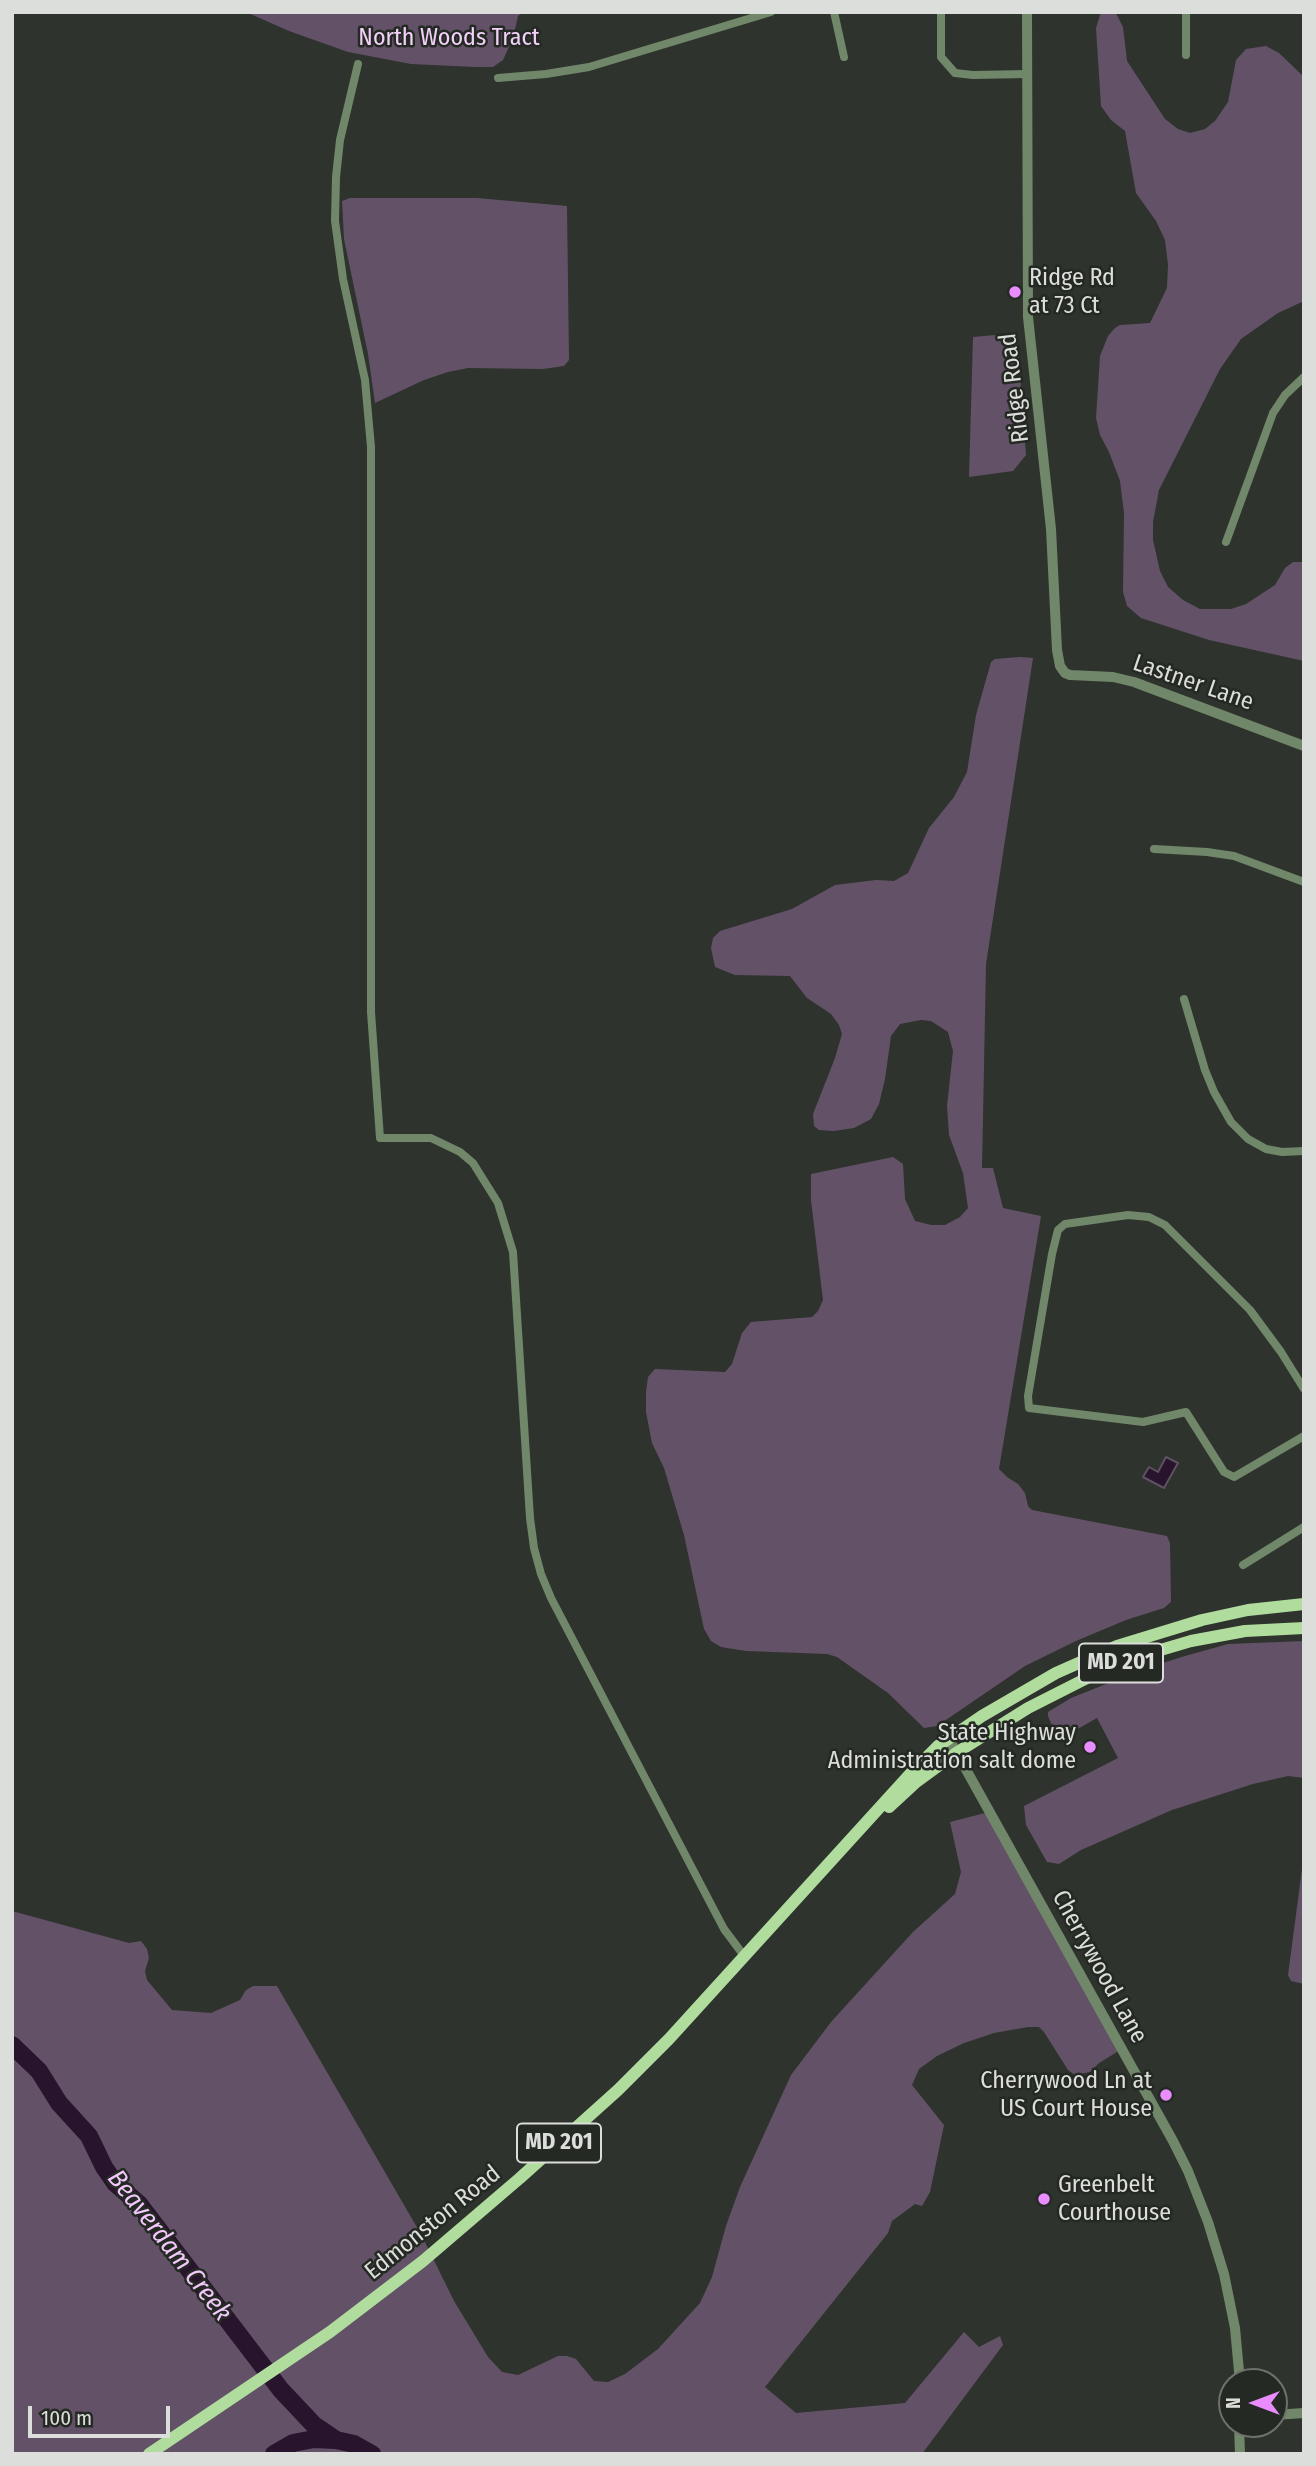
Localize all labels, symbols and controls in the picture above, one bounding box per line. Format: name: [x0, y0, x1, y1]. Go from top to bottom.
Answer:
park label: North Woods Tract: [358, 24, 540, 52]
place label: Ridge Rd at 73 Ct: [1029, 264, 1115, 320]
marker: Ridge Rd at 73 Ct: [1007, 284, 1023, 300]
street label: Ridge Road: [994, 332, 1036, 444]
street label: Lastner Lane: [1129, 649, 1257, 717]
road number: MD 201: [1079, 1644, 1163, 1682]
place label: State Highway Administration salt dome: [828, 1719, 1076, 1775]
marker: State Highway Administration salt dome: [1082, 1739, 1098, 1755]
street label: Cherrywood Lane: [1045, 1886, 1153, 2048]
place label: Cherrywood Ln at US Court House: [980, 2067, 1152, 2123]
marker: Cherrywood Ln at US Court House: [1158, 2087, 1174, 2103]
road number: MD 201: [517, 2124, 601, 2162]
street label: Edmonston Road: [360, 2160, 506, 2286]
water label: Beaverdam Creek: [100, 2164, 238, 2328]
place label: Greenbelt Courthouse: [1058, 2171, 1171, 2227]
marker: Greenbelt Courthouse: [1036, 2191, 1052, 2207]
north arrow: [1218, 2368, 1288, 2438]
scale bar: [32, 2392, 173, 2436]
text: N: [1222, 2397, 1245, 2409]
text: 100 m: [41, 2405, 92, 2431]

